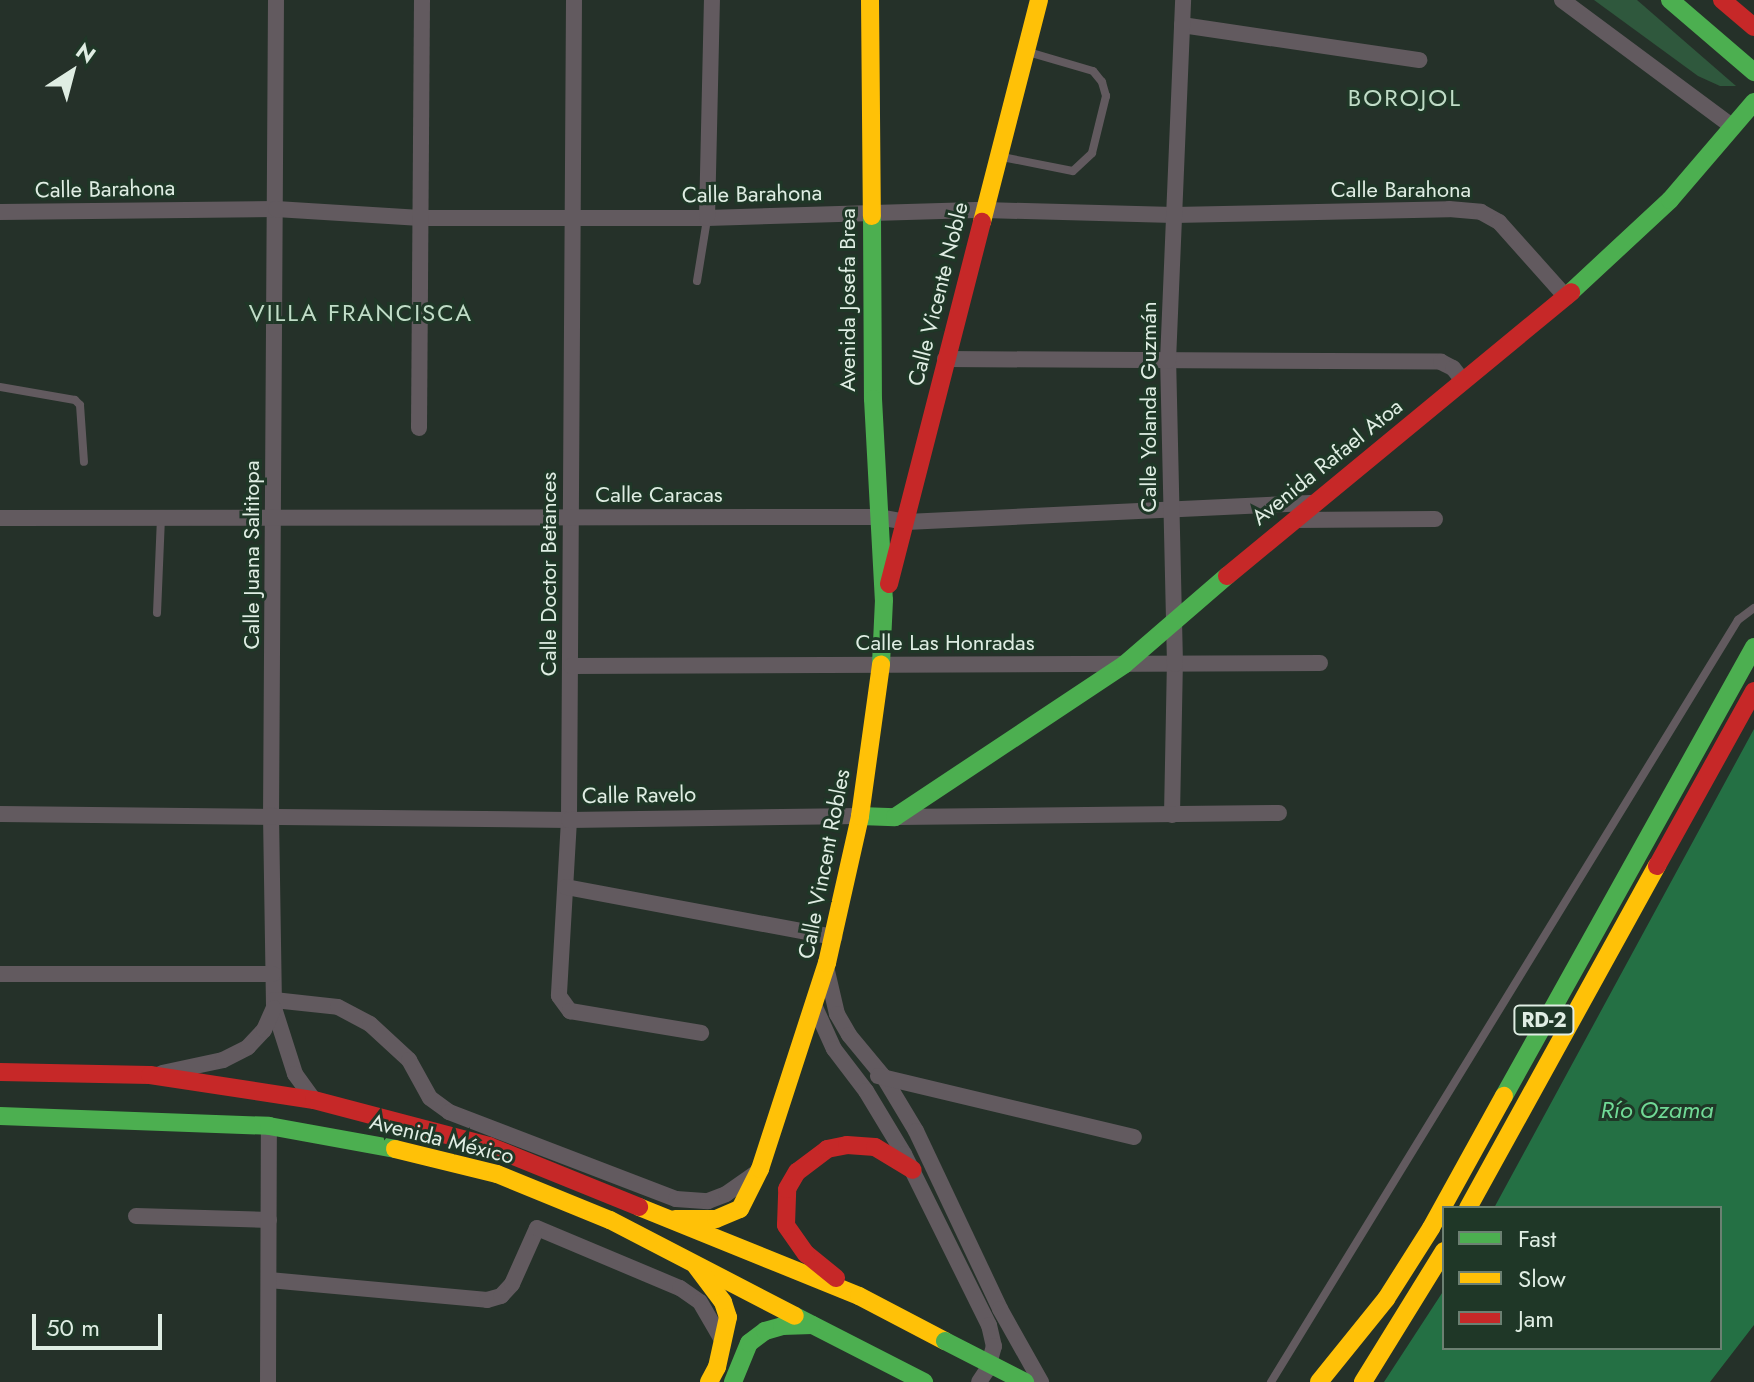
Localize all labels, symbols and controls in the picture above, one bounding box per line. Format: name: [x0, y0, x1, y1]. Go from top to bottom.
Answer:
north arrow: [32, 32, 112, 112]
text: N: [70, 35, 103, 71]
district label: BOROJOL: [1348, 84, 1462, 112]
street label: Calle Barahona: [35, 175, 175, 203]
street label: Calle Barahona: [1331, 177, 1471, 203]
street label: Calle Barahona: [682, 180, 822, 208]
street label: Calle Vicente Noble: [902, 199, 974, 389]
street label: Avenida Josefa Brea: [835, 208, 861, 392]
district label: VILLA FRANCISCA: [249, 299, 473, 327]
street label: Calle Yolanda Guzmán: [1136, 302, 1162, 512]
street label: Avenida Rafael Atoa: [1246, 393, 1408, 531]
street label: Calle Juana Saltitopa: [239, 461, 265, 649]
street label: Calle Doctor Betances: [536, 472, 562, 676]
street label: Calle Caracas: [595, 482, 723, 508]
street label: Calle Las Honradas: [855, 630, 1035, 656]
street label: Calle Vincent Robles: [793, 767, 855, 961]
street label: Calle Ravelo: [582, 781, 696, 809]
road number: RD-2: [1512, 1004, 1576, 1036]
water label: Río Ozama: [1601, 1096, 1713, 1124]
street label: Avenida México: [367, 1108, 517, 1170]
legend: [1442, 1206, 1722, 1350]
text: Fast: [1518, 1221, 1556, 1256]
text: Slow: [1518, 1261, 1566, 1296]
scale bar: [36, 1298, 166, 1348]
text: Jam: [1518, 1301, 1554, 1336]
text: 50 m: [46, 1310, 100, 1345]

